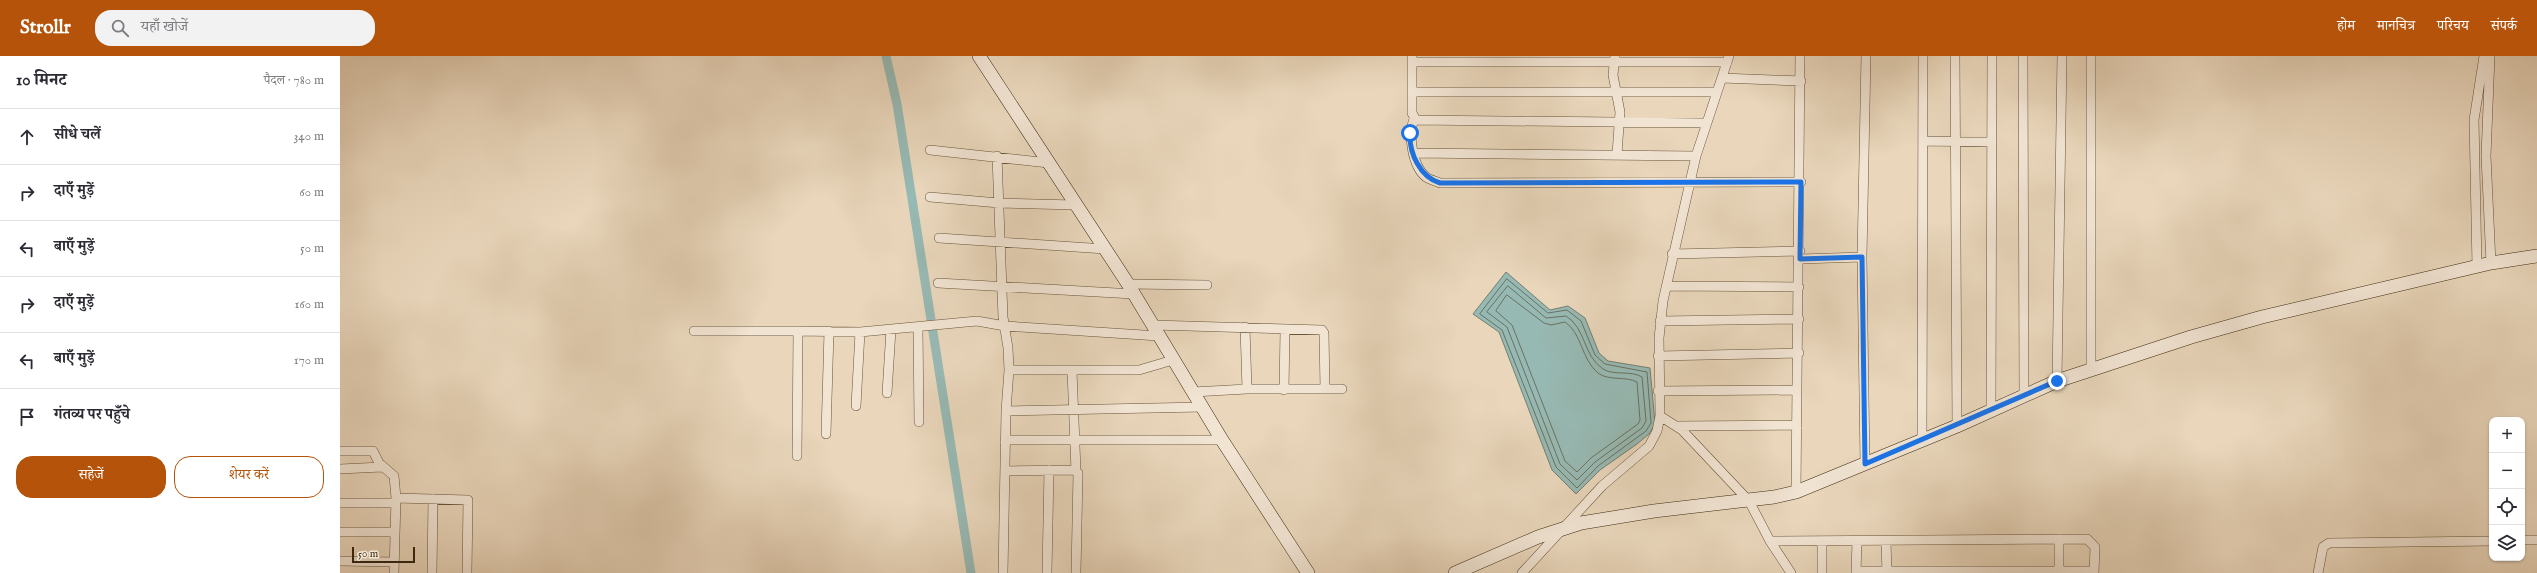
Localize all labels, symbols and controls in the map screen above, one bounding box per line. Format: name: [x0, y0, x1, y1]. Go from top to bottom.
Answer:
search box: [95, 10, 375, 46]
text: Strollr: [20, 16, 71, 40]
icon: search: [109, 17, 131, 39]
text: यहाँ खोजें: [141, 17, 188, 36]
text: होम: [2337, 17, 2355, 35]
text: मानचित्र: [2377, 17, 2415, 35]
text: परिचय: [2437, 17, 2469, 35]
text: संपर्क: [2491, 17, 2517, 35]
text: 10 मिनट: [16, 70, 67, 91]
text: पैदल · 780 m: [264, 72, 324, 89]
route start: [1401, 124, 1419, 142]
text: सीधे चलें: [54, 125, 101, 144]
icon: ahead: [16, 126, 38, 148]
text: 340 m: [294, 128, 324, 145]
text: दाएँ मुड़ें: [54, 181, 94, 200]
icon: right: [16, 182, 38, 204]
text: 60 m: [299, 184, 324, 201]
text: बाएँ मुड़ें: [54, 237, 94, 256]
icon: left: [16, 238, 38, 260]
text: 50 m: [300, 240, 324, 257]
text: दाएँ मुड़ें: [54, 293, 94, 312]
icon: right: [16, 294, 38, 316]
text: 160 m: [294, 296, 324, 313]
text: बाएँ मुड़ें: [54, 349, 94, 368]
icon: left: [16, 350, 38, 372]
text: 170 m: [294, 352, 324, 369]
route end: [2048, 372, 2066, 390]
text: गंतव्य पर पहुँचे: [54, 405, 130, 424]
icon: arrive: [16, 406, 38, 428]
map controls: [2489, 417, 2525, 561]
button: +: [2489, 417, 2525, 453]
button: −: [2489, 453, 2525, 489]
button: सहेजें: [16, 456, 166, 498]
button: शेयर करें: [174, 456, 324, 498]
button: locate: [2489, 489, 2525, 525]
button: layers: [2489, 525, 2525, 561]
scale bar: [352, 545, 415, 564]
text: 50 m: [358, 547, 378, 561]

